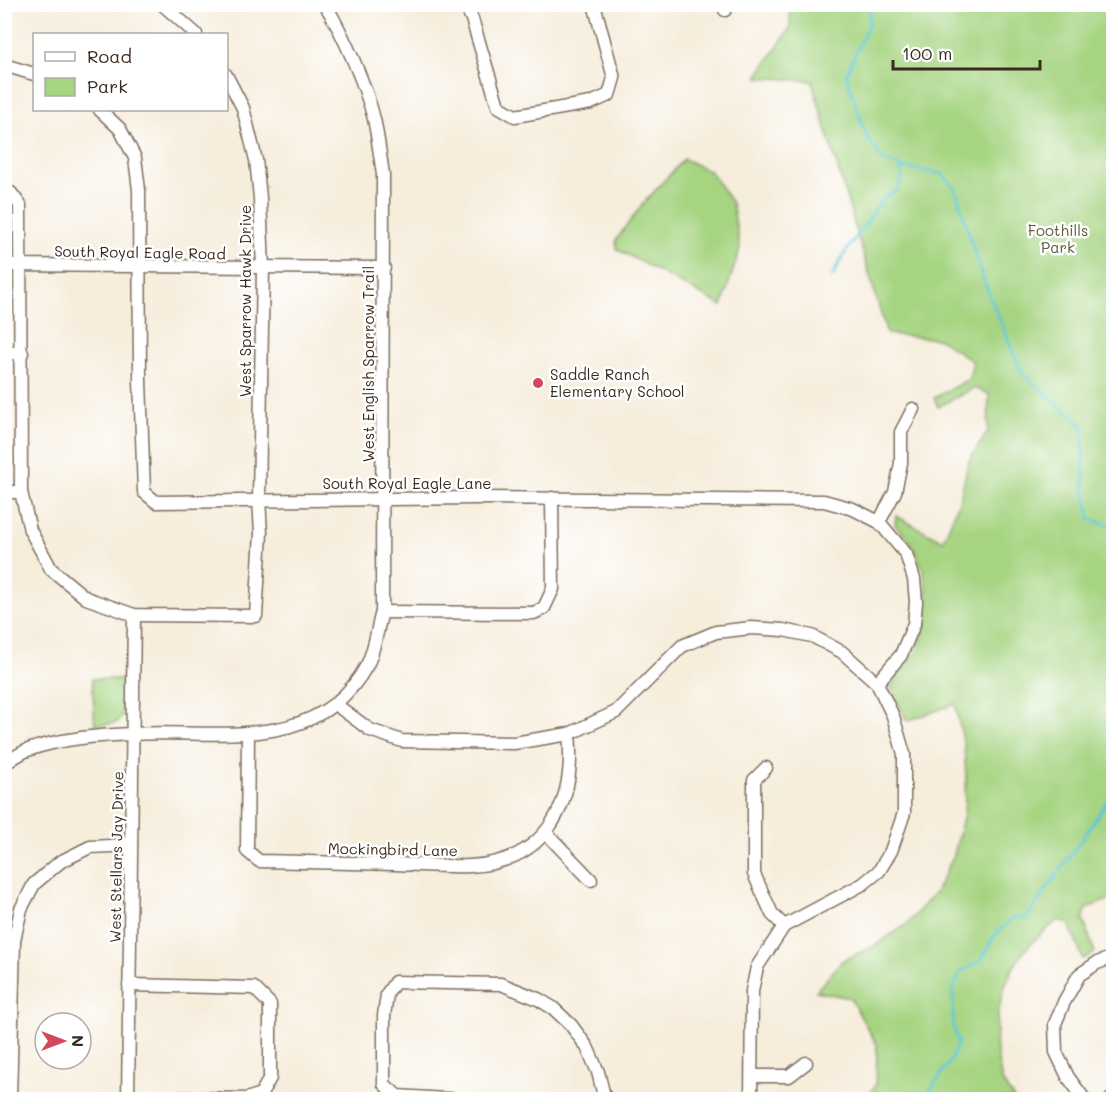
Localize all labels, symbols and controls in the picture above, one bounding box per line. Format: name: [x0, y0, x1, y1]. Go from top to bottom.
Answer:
legend: [33, 33, 228, 111]
scale bar: [893, 33, 1040, 71]
text: 100 m: [902, 41, 952, 65]
text: Road: [87, 44, 132, 68]
text: Park: [87, 74, 128, 98]
street label: West Sparrow Hawk Drive: [235, 205, 255, 397]
park label: Foothills Park: [1028, 220, 1088, 257]
street label: South Royal Eagle Road: [54, 241, 226, 263]
street label: West English Sparrow Trail: [358, 266, 378, 462]
place label: Saddle Ranch Elementary School: [550, 364, 685, 401]
marker: Saddle Ranch Elementary School: [531, 376, 545, 390]
street label: South Royal Eagle Lane: [323, 473, 491, 493]
street label: West Stellars Jay Drive: [105, 771, 127, 943]
street label: Mockingbird Lane: [328, 838, 458, 860]
north arrow: [33, 1011, 93, 1071]
text: N: [68, 1035, 89, 1047]

